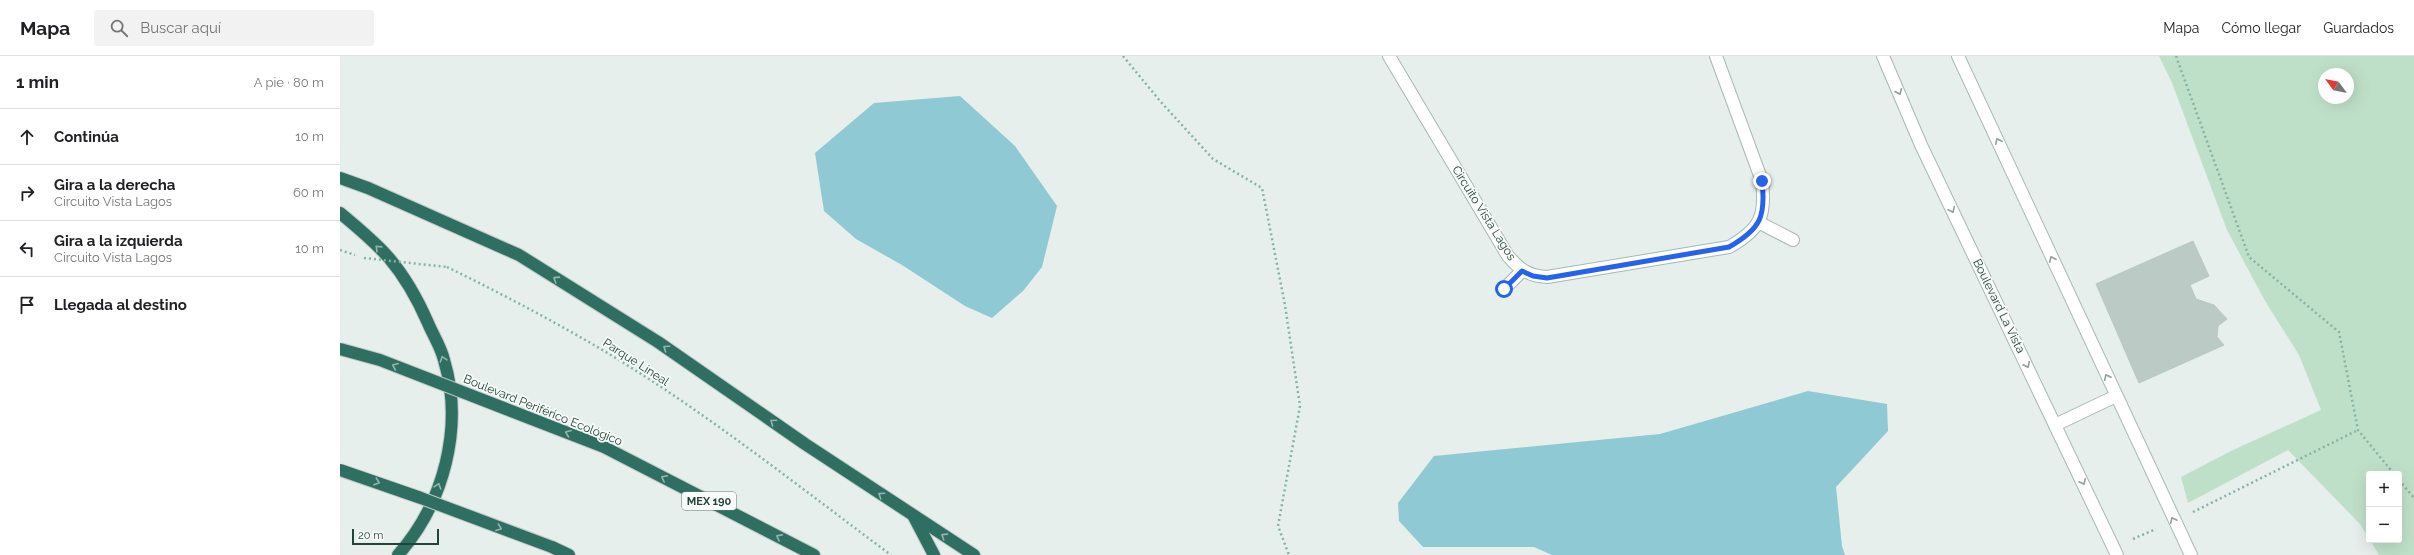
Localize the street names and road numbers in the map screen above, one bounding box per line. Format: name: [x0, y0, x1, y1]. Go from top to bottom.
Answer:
street label: Circuito Vista Lagos: [1449, 163, 1519, 263]
street label: Boulevard La Vista: [1970, 257, 2028, 355]
street label: Parque Lineal: [600, 335, 672, 389]
street label: Boulevard Periférico Ecológico: [461, 372, 625, 448]
road number: MEX 190: [682, 492, 736, 510]

